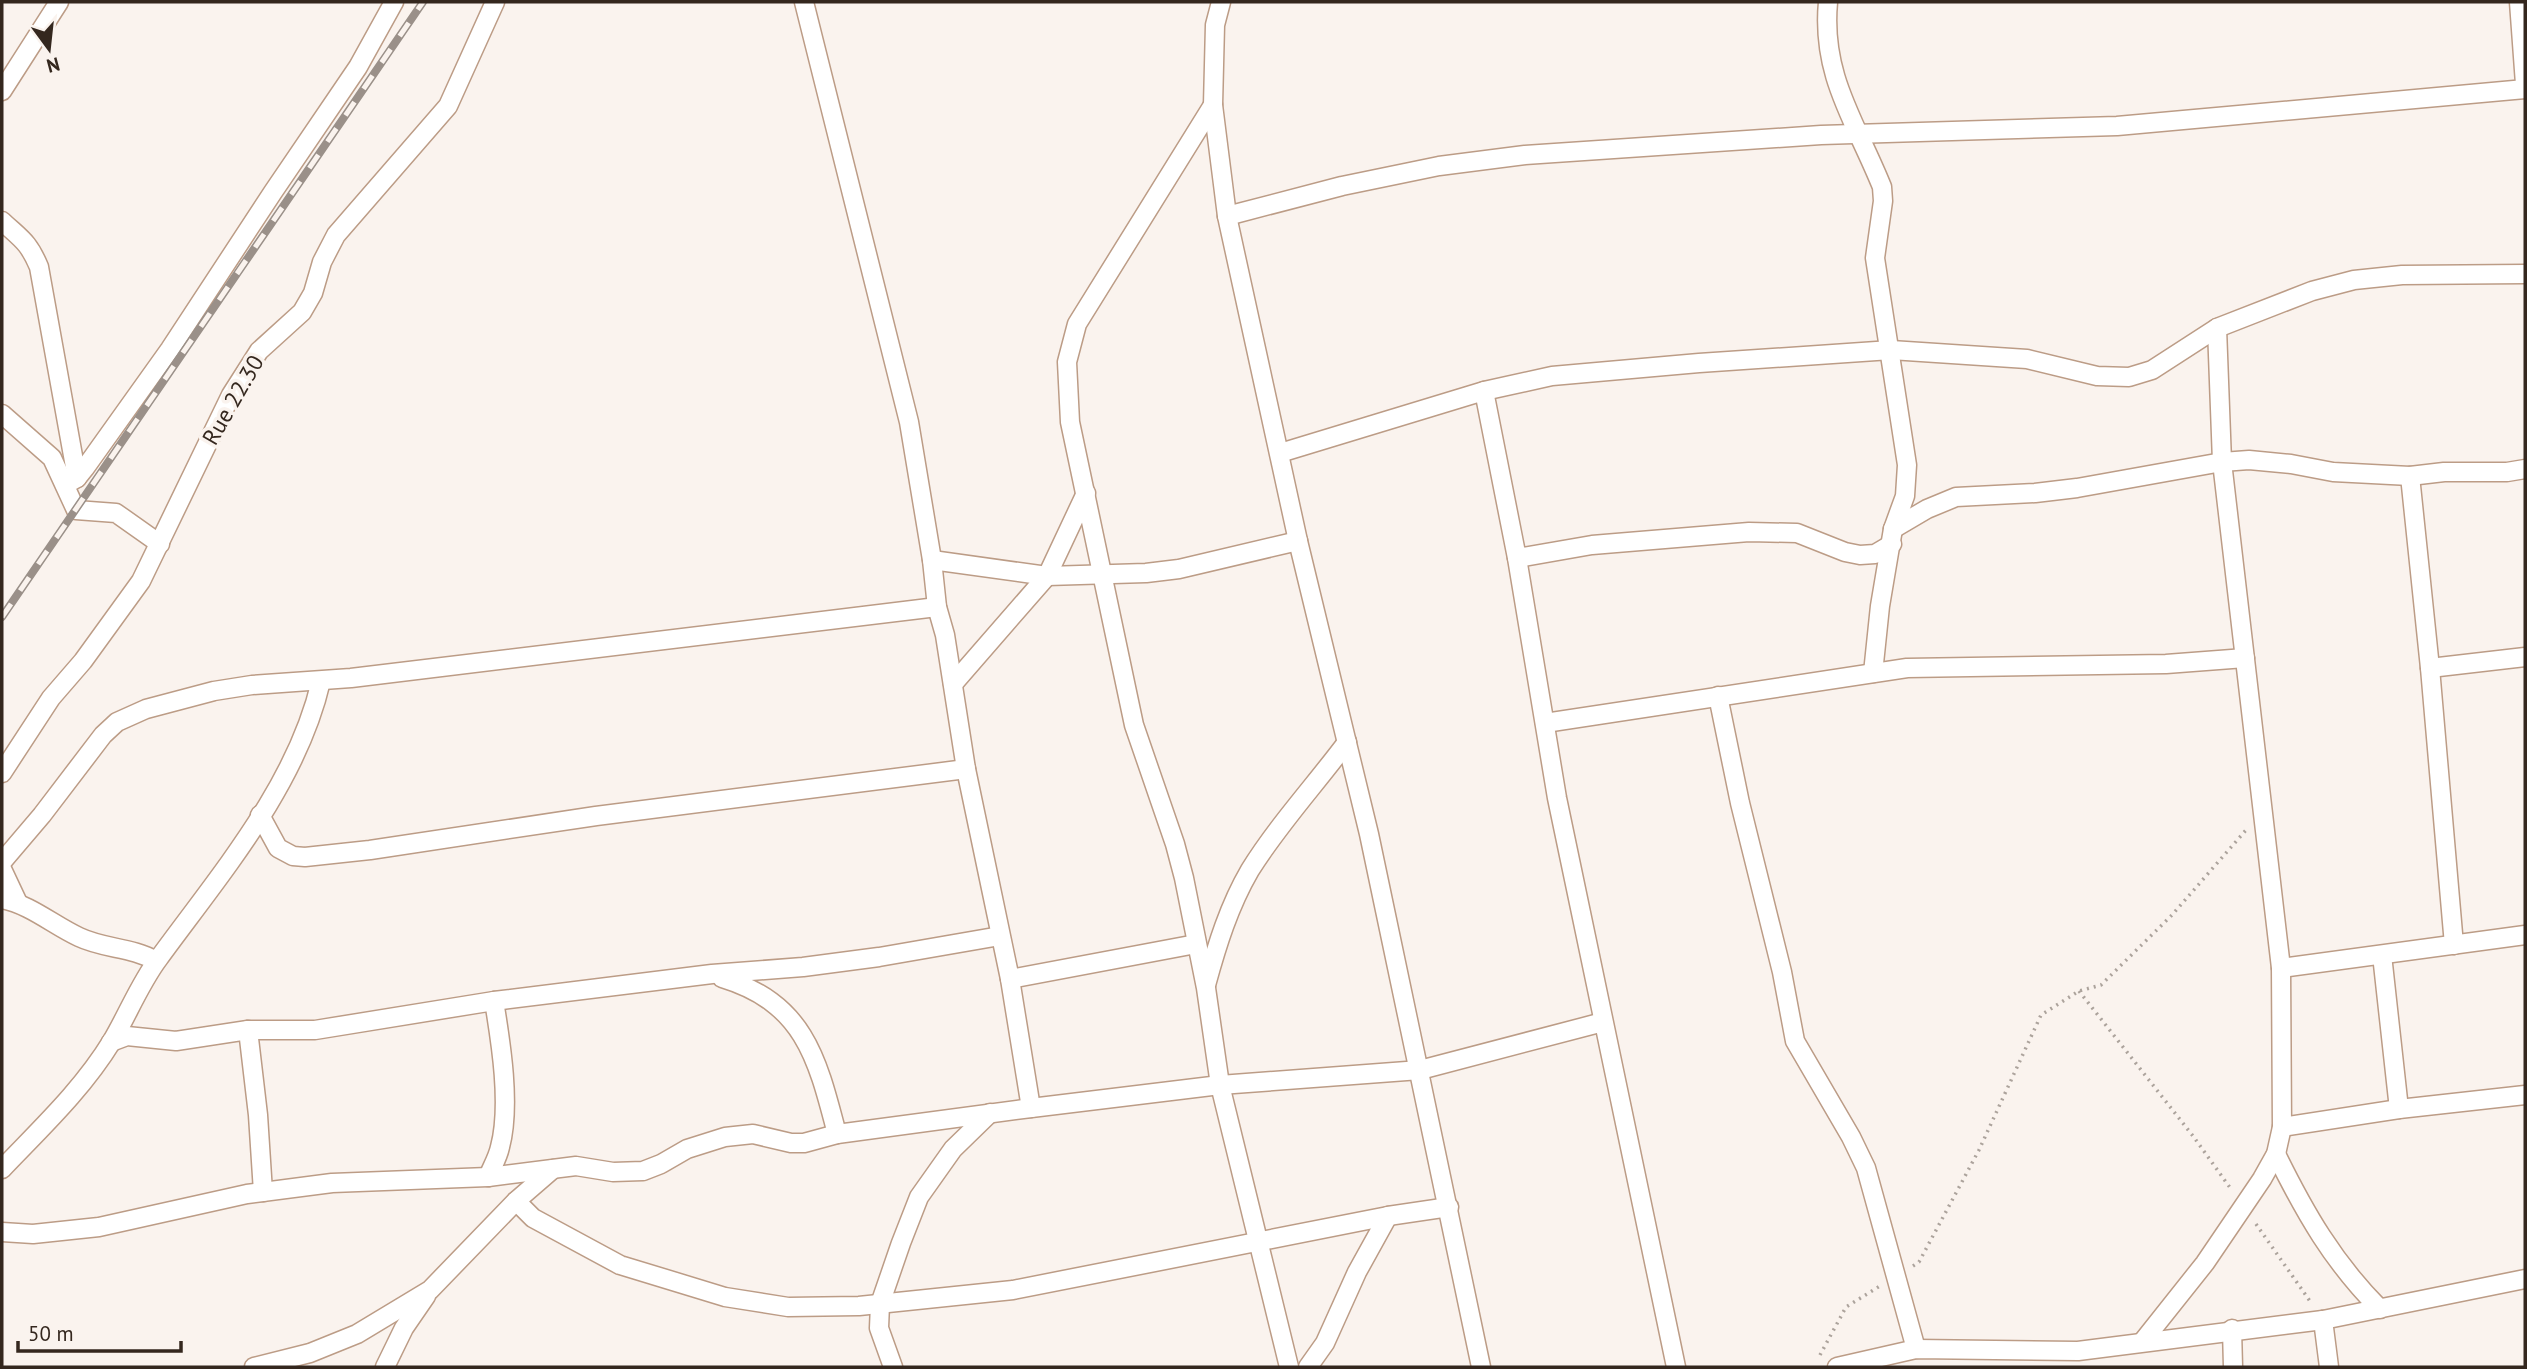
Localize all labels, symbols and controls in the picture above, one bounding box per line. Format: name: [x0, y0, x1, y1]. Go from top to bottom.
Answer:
north arrow: [14, 14, 84, 84]
text: N: [44, 52, 63, 79]
street label: Rue 22.30: [195, 350, 270, 450]
scale bar: [18, 1310, 180, 1354]
text: 50 m: [28, 1320, 74, 1347]

